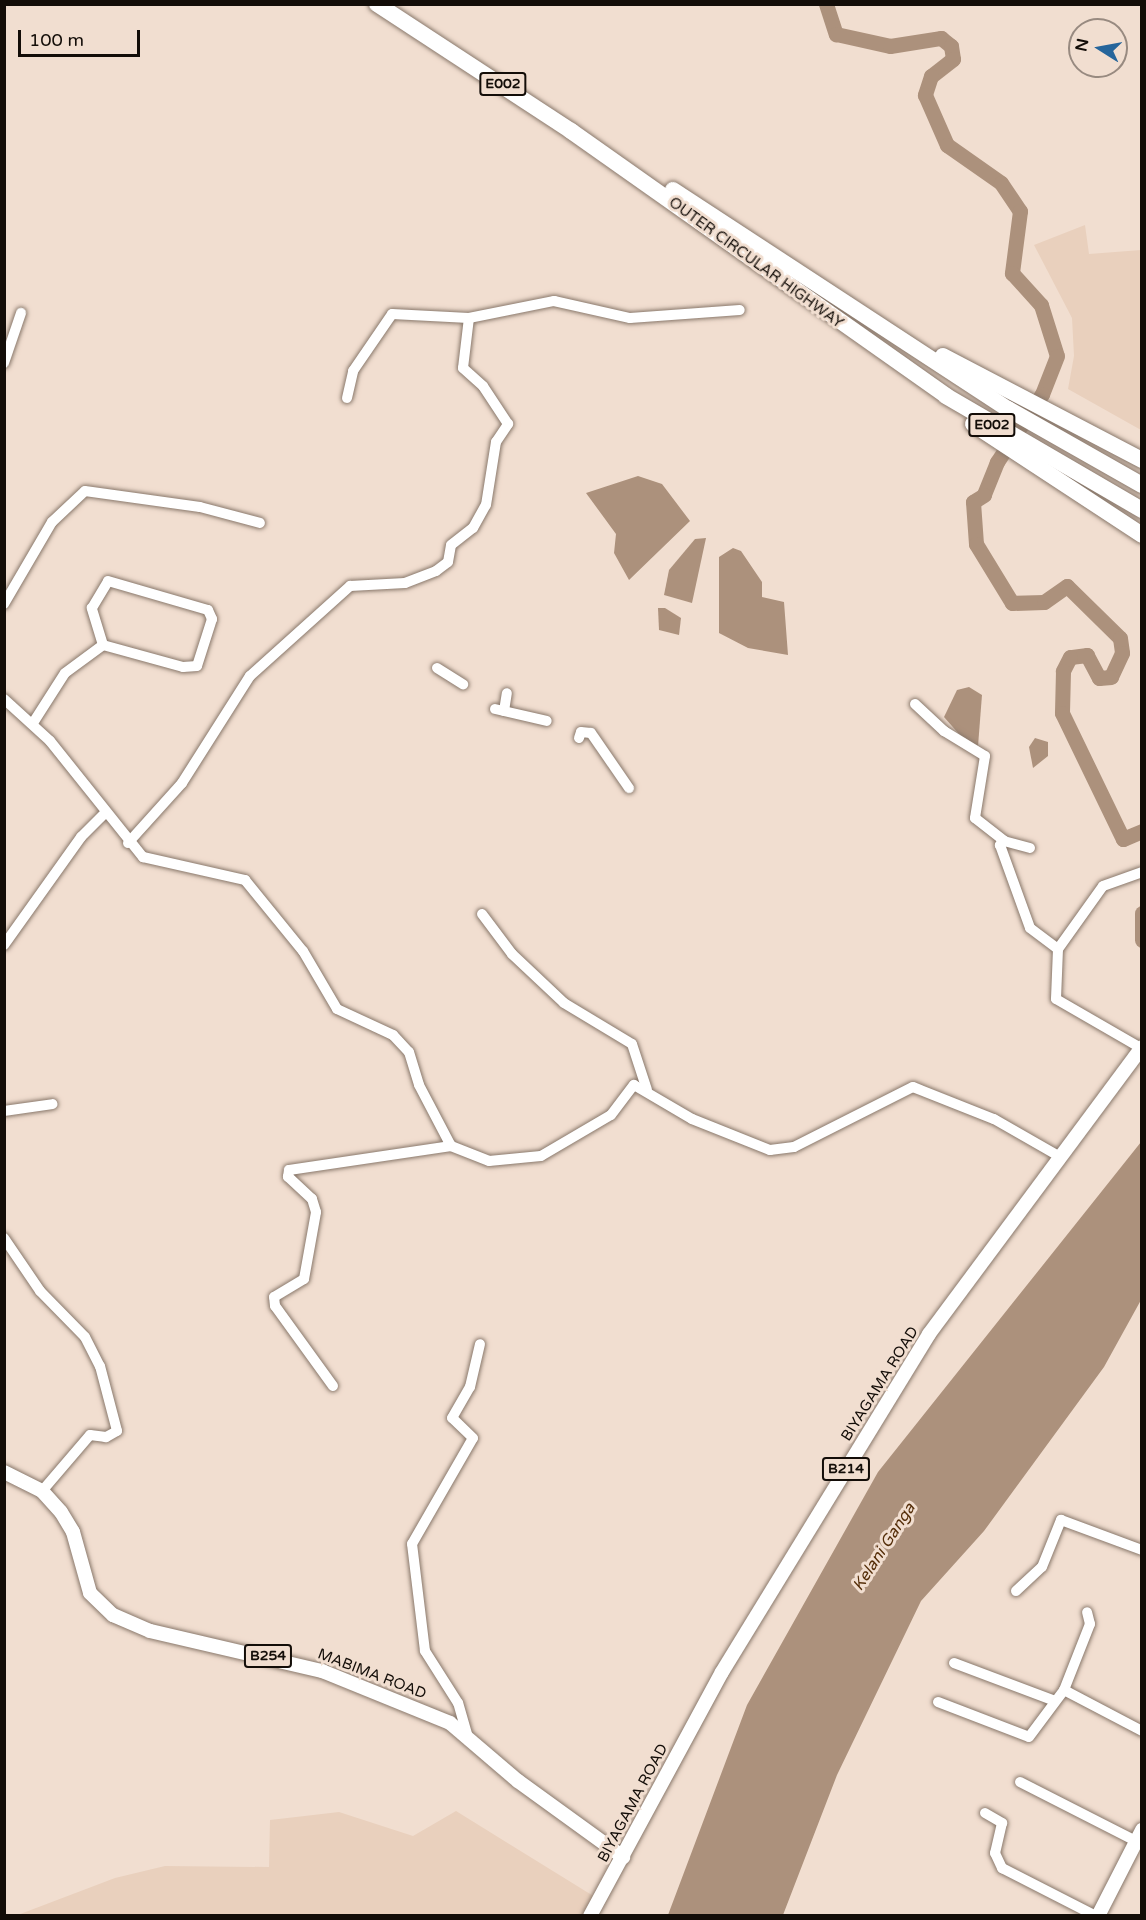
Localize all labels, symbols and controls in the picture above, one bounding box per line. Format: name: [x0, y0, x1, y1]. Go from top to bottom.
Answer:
scale bar: [21, 18, 142, 56]
north arrow: [1068, 18, 1128, 78]
text: 100 m: [29, 29, 84, 51]
text: N: [1071, 37, 1093, 53]
road number: E002: [479, 73, 527, 95]
street label: OUTER CIRCULAR HIGHWAY: [665, 194, 847, 332]
road number: E002: [968, 414, 1016, 436]
street label: BIYAGAMA ROAD: [838, 1323, 922, 1445]
road number: B214: [820, 1458, 872, 1480]
water label: Kelani Ganga: [849, 1500, 919, 1594]
road number: B254: [242, 1645, 294, 1667]
street label: MABIMA ROAD: [315, 1645, 429, 1703]
street label: BIYAGAMA ROAD: [594, 1741, 672, 1865]

